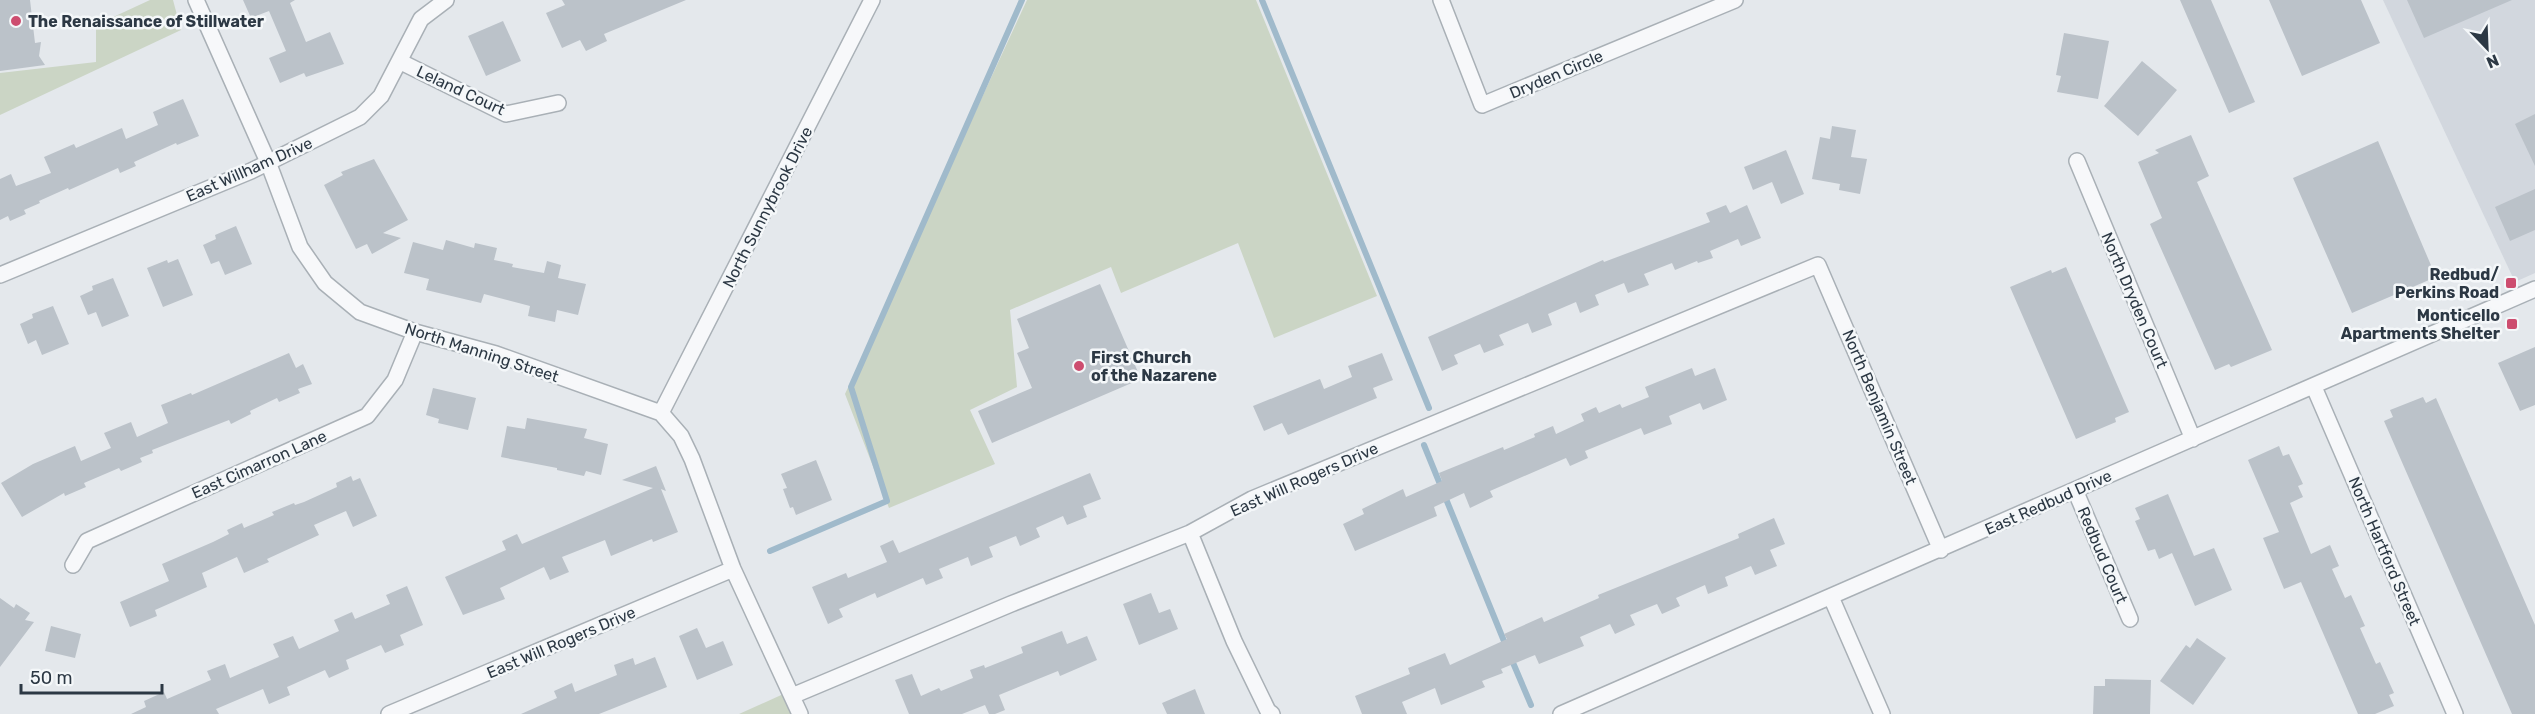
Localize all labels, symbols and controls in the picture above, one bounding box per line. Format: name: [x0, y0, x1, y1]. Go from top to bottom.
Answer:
place label: The Renaissance of Stillwater: [28, 12, 265, 31]
marker: The Renaissance of Stillwater: [9, 14, 23, 28]
north arrow: [2457, 18, 2517, 78]
street label: Dryden Circle: [1507, 46, 1606, 103]
text: N: [2484, 50, 2502, 72]
street label: Leland Court: [414, 62, 508, 119]
street label: North Sunnybrook Drive: [719, 124, 816, 291]
street label: East Willham Drive: [183, 133, 315, 206]
street label: North Dryden Court: [2097, 229, 2172, 371]
place label: Redbud/ Perkins Road: [2395, 265, 2499, 302]
marker: Redbud/ Perkins Road: [2504, 276, 2518, 290]
place label: Monticello Apartments Shelter: [2341, 306, 2501, 343]
marker: Monticello Apartments Shelter: [2505, 317, 2519, 331]
street label: North Manning Street: [403, 319, 561, 386]
street label: North Benjamin Street: [1838, 327, 1921, 488]
place label: First Church of the Nazarene: [1091, 348, 1217, 385]
marker: First Church of the Nazarene: [1072, 359, 1086, 373]
street label: East Cimarron Lane: [189, 426, 330, 503]
street label: East Will Rogers Drive: [1227, 438, 1381, 521]
street label: East Redbud Drive: [1982, 466, 2115, 539]
street label: North Hartford Street: [2345, 474, 2424, 628]
street label: Redbud Court: [2074, 504, 2131, 606]
street label: East Will Rogers Drive: [484, 602, 638, 682]
scale bar: [21, 657, 162, 695]
text: 50 m: [30, 667, 73, 689]

